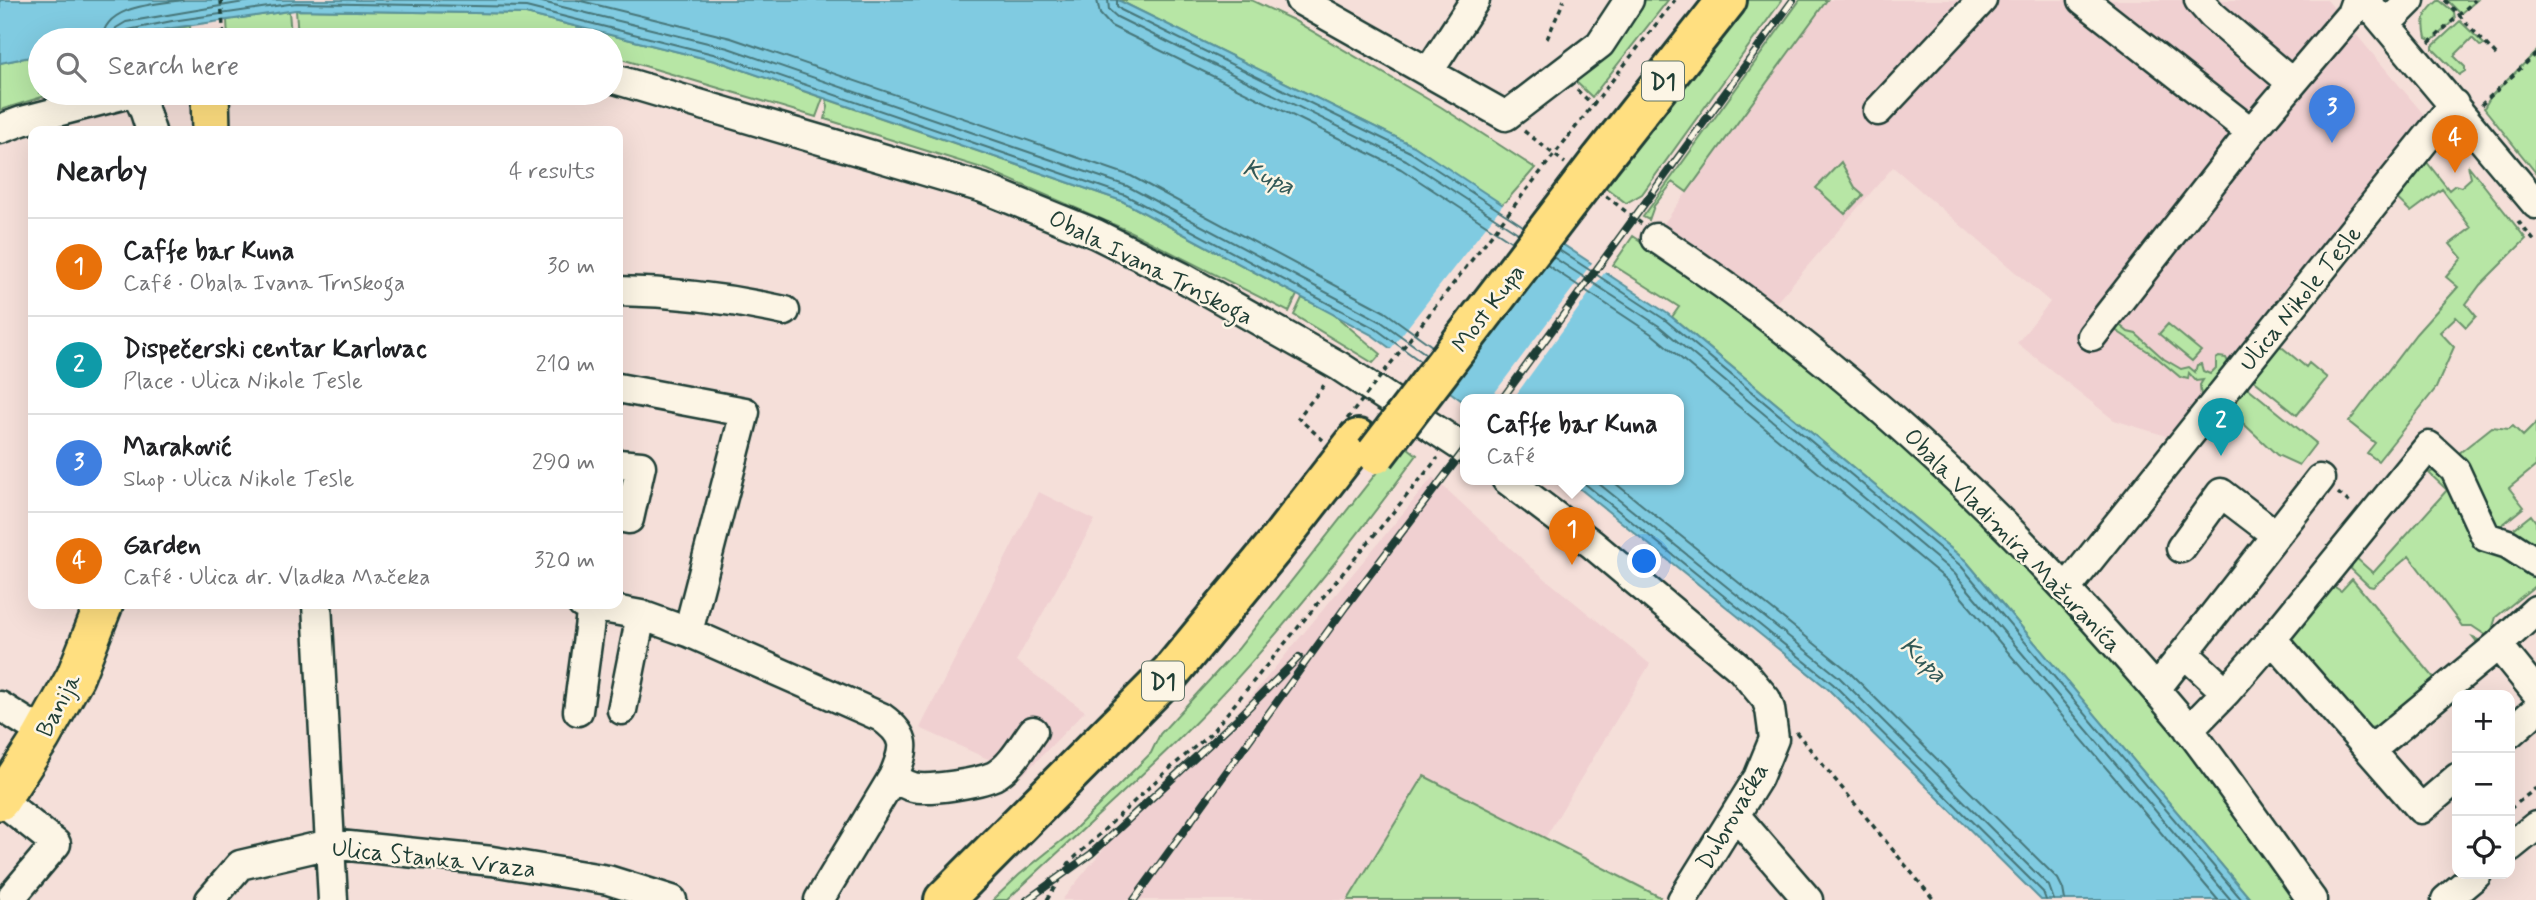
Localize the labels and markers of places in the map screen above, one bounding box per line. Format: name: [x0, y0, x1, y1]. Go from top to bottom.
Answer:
pin: 3: [2309, 85, 2355, 143]
pin: 4: [2432, 115, 2478, 173]
pin: 2: [2198, 398, 2244, 456]
pin: 1: [1549, 507, 1595, 565]

